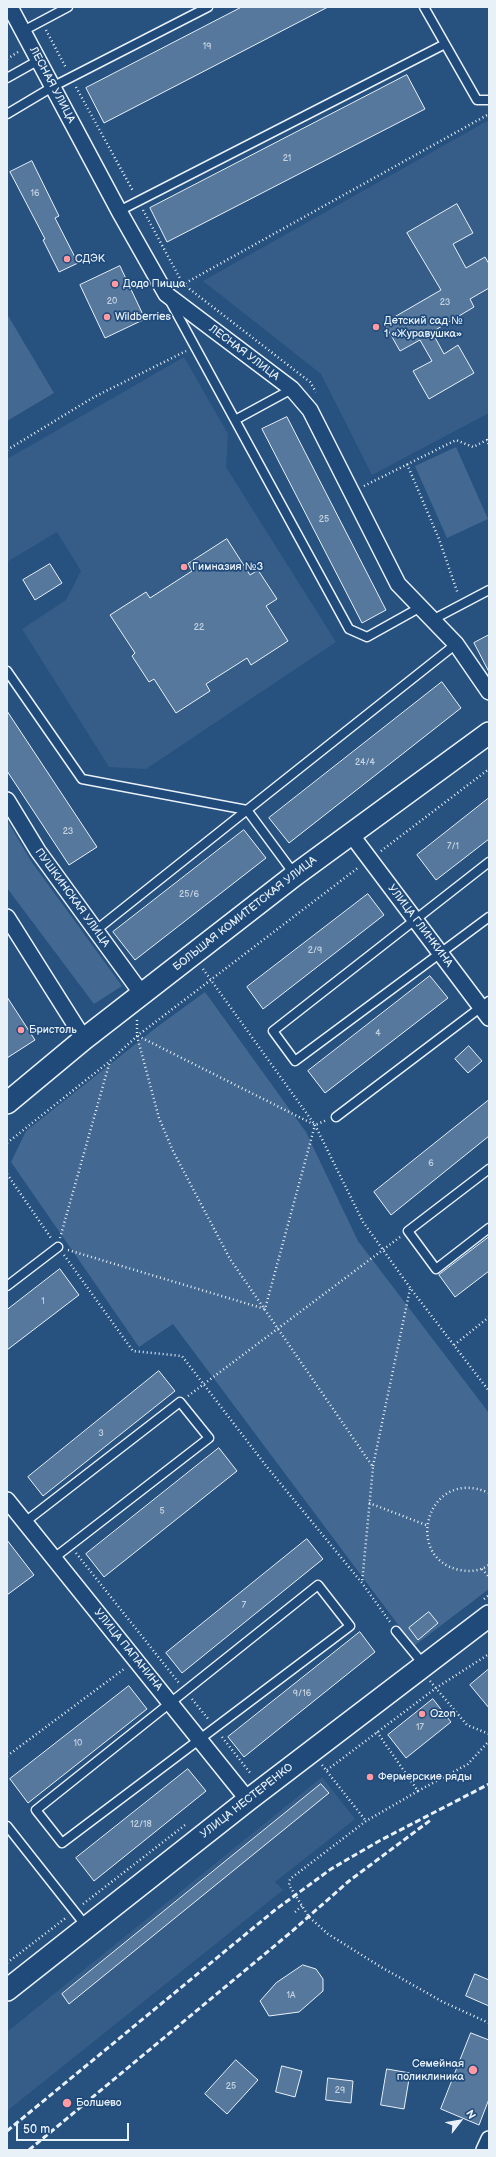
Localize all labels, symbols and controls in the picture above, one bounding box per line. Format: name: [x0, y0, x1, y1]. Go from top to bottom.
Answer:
house number: 19: [203, 42, 211, 52]
street label: ЛЕСНАЯ УЛИЦА: [26, 45, 78, 125]
house number: 21: [283, 154, 291, 164]
house number: 16: [31, 189, 39, 199]
place label: СДЭК: [75, 252, 105, 266]
marker: СДЭК: [62, 254, 72, 264]
place label: Додо Пицца: [123, 277, 185, 291]
marker: Додо Пицца: [110, 279, 120, 289]
house number: 20: [107, 297, 117, 307]
house number: 23: [440, 298, 450, 308]
place label: Wildberries: [115, 310, 171, 324]
marker: Wildberries: [102, 312, 112, 322]
place label: Детский сад № 1 «Журавушка»: [384, 314, 463, 340]
street label: ЛЕСНАЯ УЛИЦА: [206, 322, 282, 384]
marker: Детский сад № 1 «Журавушка»: [371, 322, 381, 332]
house number: 25: [319, 515, 329, 525]
place label: Гимназия №3: [192, 560, 263, 574]
marker: Гимназия №3: [179, 562, 189, 572]
house number: 22: [194, 623, 204, 633]
house number: 24/4: [355, 758, 375, 768]
house number: 23: [63, 827, 73, 837]
house number: 7/1: [447, 842, 459, 852]
street label: ПУШКИНСКАЯ УЛИЦА: [32, 846, 112, 950]
street label: БОЛЬШАЯ КОМИТЕТСКАЯ УЛИЦА: [171, 854, 319, 974]
street label: УЛИЦА ГЛИНКИНА: [385, 882, 455, 970]
house number: 25/6: [179, 890, 199, 900]
house number: 2/9: [308, 946, 322, 956]
place label: Бристоль: [29, 1023, 77, 1037]
marker: Бристоль: [16, 1025, 26, 1035]
house number: 4: [375, 1029, 381, 1039]
house number: 6: [428, 1159, 434, 1169]
house number: 1: [41, 1297, 45, 1307]
house number: 3: [98, 1429, 104, 1439]
house number: 5: [159, 1507, 165, 1517]
house number: 7: [242, 1601, 246, 1611]
street label: УЛИЦА ПАПАНИНА: [91, 1606, 165, 1694]
house number: 9/16: [293, 1689, 311, 1699]
place label: Ozon: [430, 1707, 456, 1721]
marker: Ozon: [417, 1709, 427, 1719]
house number: 17: [416, 1723, 424, 1733]
house number: 10: [74, 1739, 82, 1749]
street label: УЛИЦА НЕСТЕРЕНКО: [198, 1761, 296, 1841]
place label: Фермерские ряды: [378, 1770, 472, 1784]
marker: Фермерские ряды: [365, 1772, 375, 1782]
house number: 12/18: [130, 1820, 152, 1830]
house number: 1А: [287, 1991, 295, 2001]
place label: Семейная поликлиника: [397, 2057, 464, 2083]
marker: Семейная поликлиника: [467, 2064, 479, 2076]
house number: 25: [226, 2082, 236, 2092]
house number: 29: [335, 2086, 345, 2096]
place label: Болшево: [76, 2096, 122, 2110]
marker: Болшево: [61, 2097, 73, 2109]
north arrow: [440, 2101, 480, 2141]
text: N: [463, 2108, 478, 2121]
scale bar: [18, 2115, 131, 2141]
text: 50 m: [23, 2122, 50, 2137]

